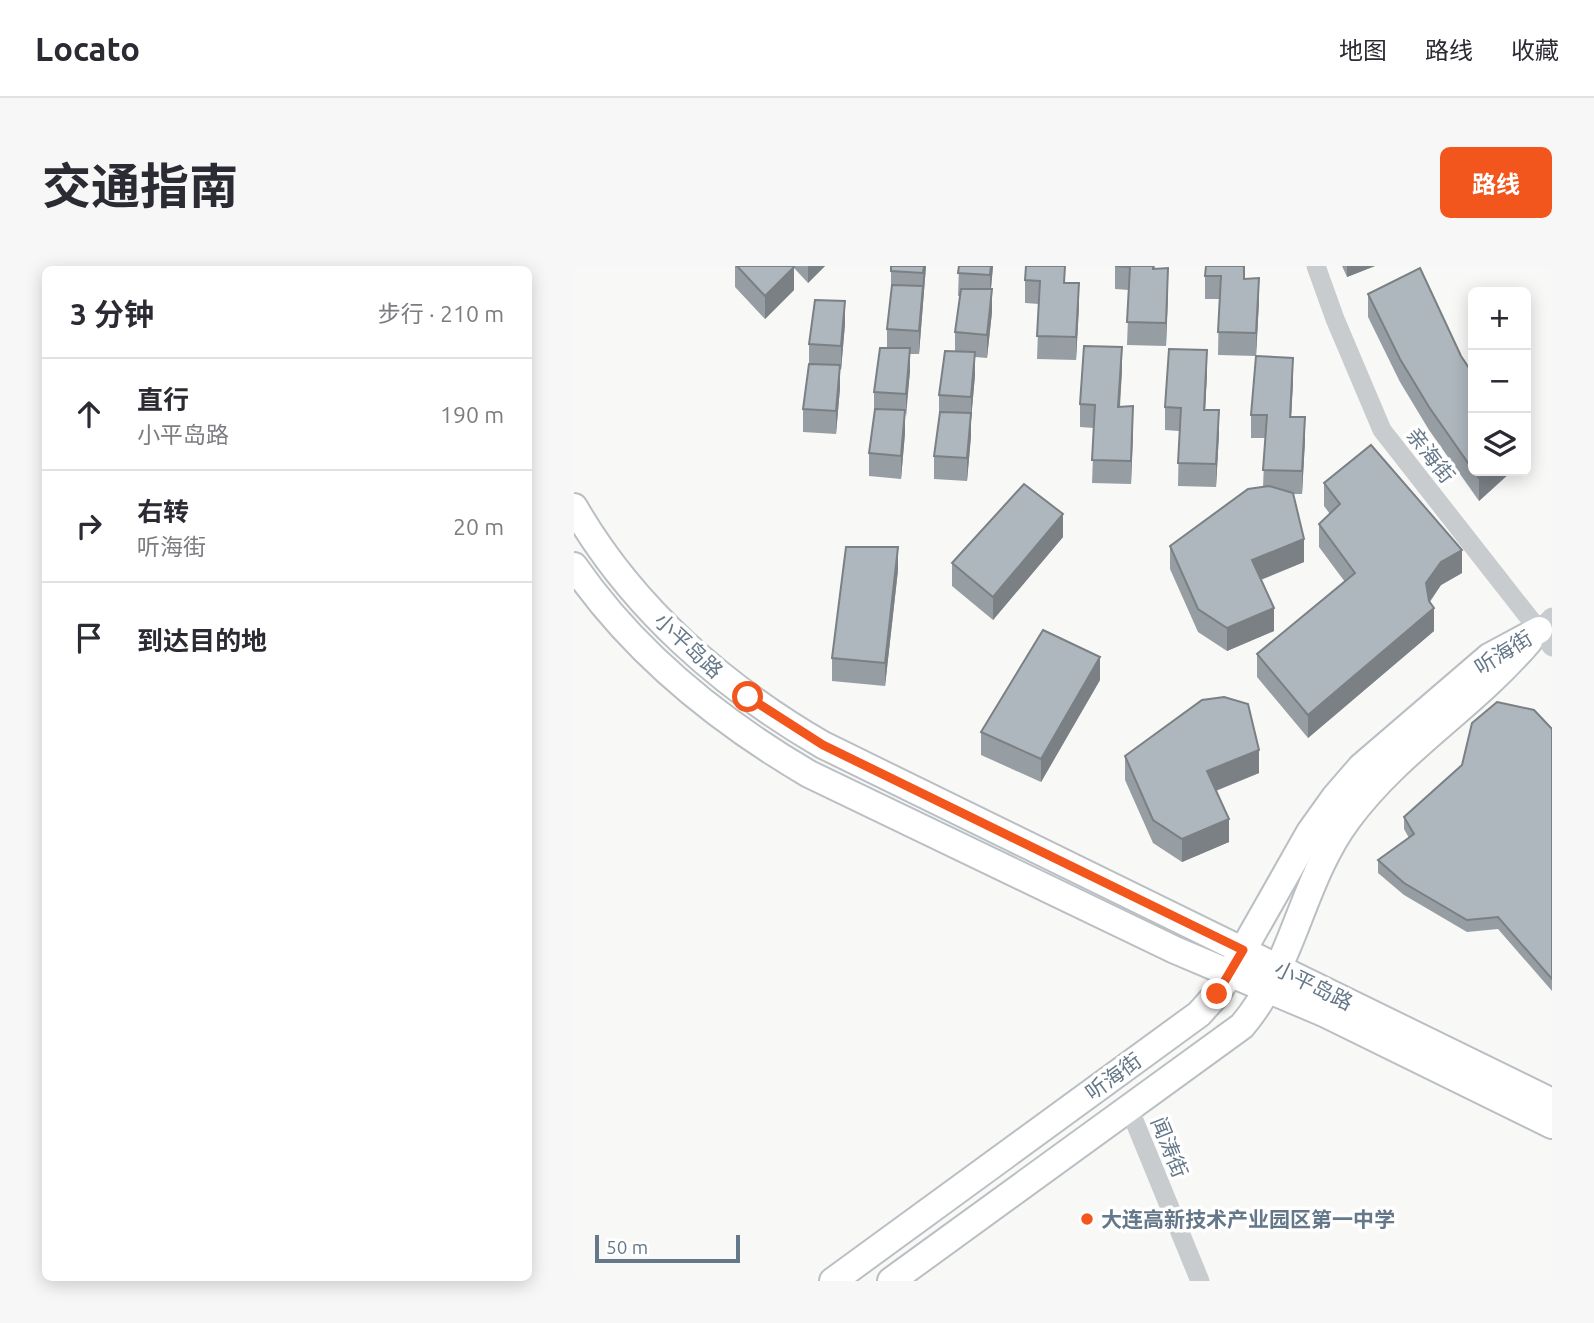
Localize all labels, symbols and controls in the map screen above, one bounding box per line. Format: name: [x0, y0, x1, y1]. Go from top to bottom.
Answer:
text: Locato: [35, 30, 140, 67]
text: 地图: [1339, 37, 1387, 64]
text: 路线: [1425, 37, 1473, 64]
text: 收藏: [1511, 37, 1559, 64]
button: 路线: [1440, 147, 1552, 218]
text: 交通指南: [42, 158, 238, 213]
map controls: [1468, 287, 1531, 476]
button: +: [1468, 287, 1531, 350]
text: 3 分钟: [70, 297, 154, 331]
text: 步行 · 210 m: [378, 301, 504, 326]
button: −: [1468, 350, 1531, 413]
text: 直行: [137, 385, 189, 414]
icon: ahead: [70, 395, 108, 433]
text: 190 m: [440, 402, 504, 427]
button: layers: [1468, 413, 1531, 476]
text: 小平岛路: [137, 422, 229, 447]
street label: 亲海街: [1402, 423, 1460, 487]
text: 右转: [137, 497, 189, 526]
icon: right: [70, 507, 108, 545]
text: 20 m: [453, 514, 504, 539]
text: 听海街: [137, 534, 206, 559]
street label: 小平岛路: [650, 608, 728, 682]
icon: arrive: [70, 619, 108, 657]
street label: 听海街: [1470, 625, 1536, 679]
text: 到达目的地: [137, 626, 267, 655]
route start: [732, 681, 763, 712]
street label: 小平岛路: [1271, 956, 1357, 1014]
route end: [1201, 978, 1232, 1009]
street label: 听海街: [1080, 1048, 1146, 1104]
street label: 闻涛街: [1147, 1113, 1193, 1181]
place label: 大连高新技术产业园区第一中学: [1101, 1207, 1395, 1231]
marker: 大连高新技术产业园区第一中学: [1079, 1211, 1095, 1227]
scale bar: [595, 1232, 740, 1264]
text: 50 m: [606, 1236, 648, 1258]

